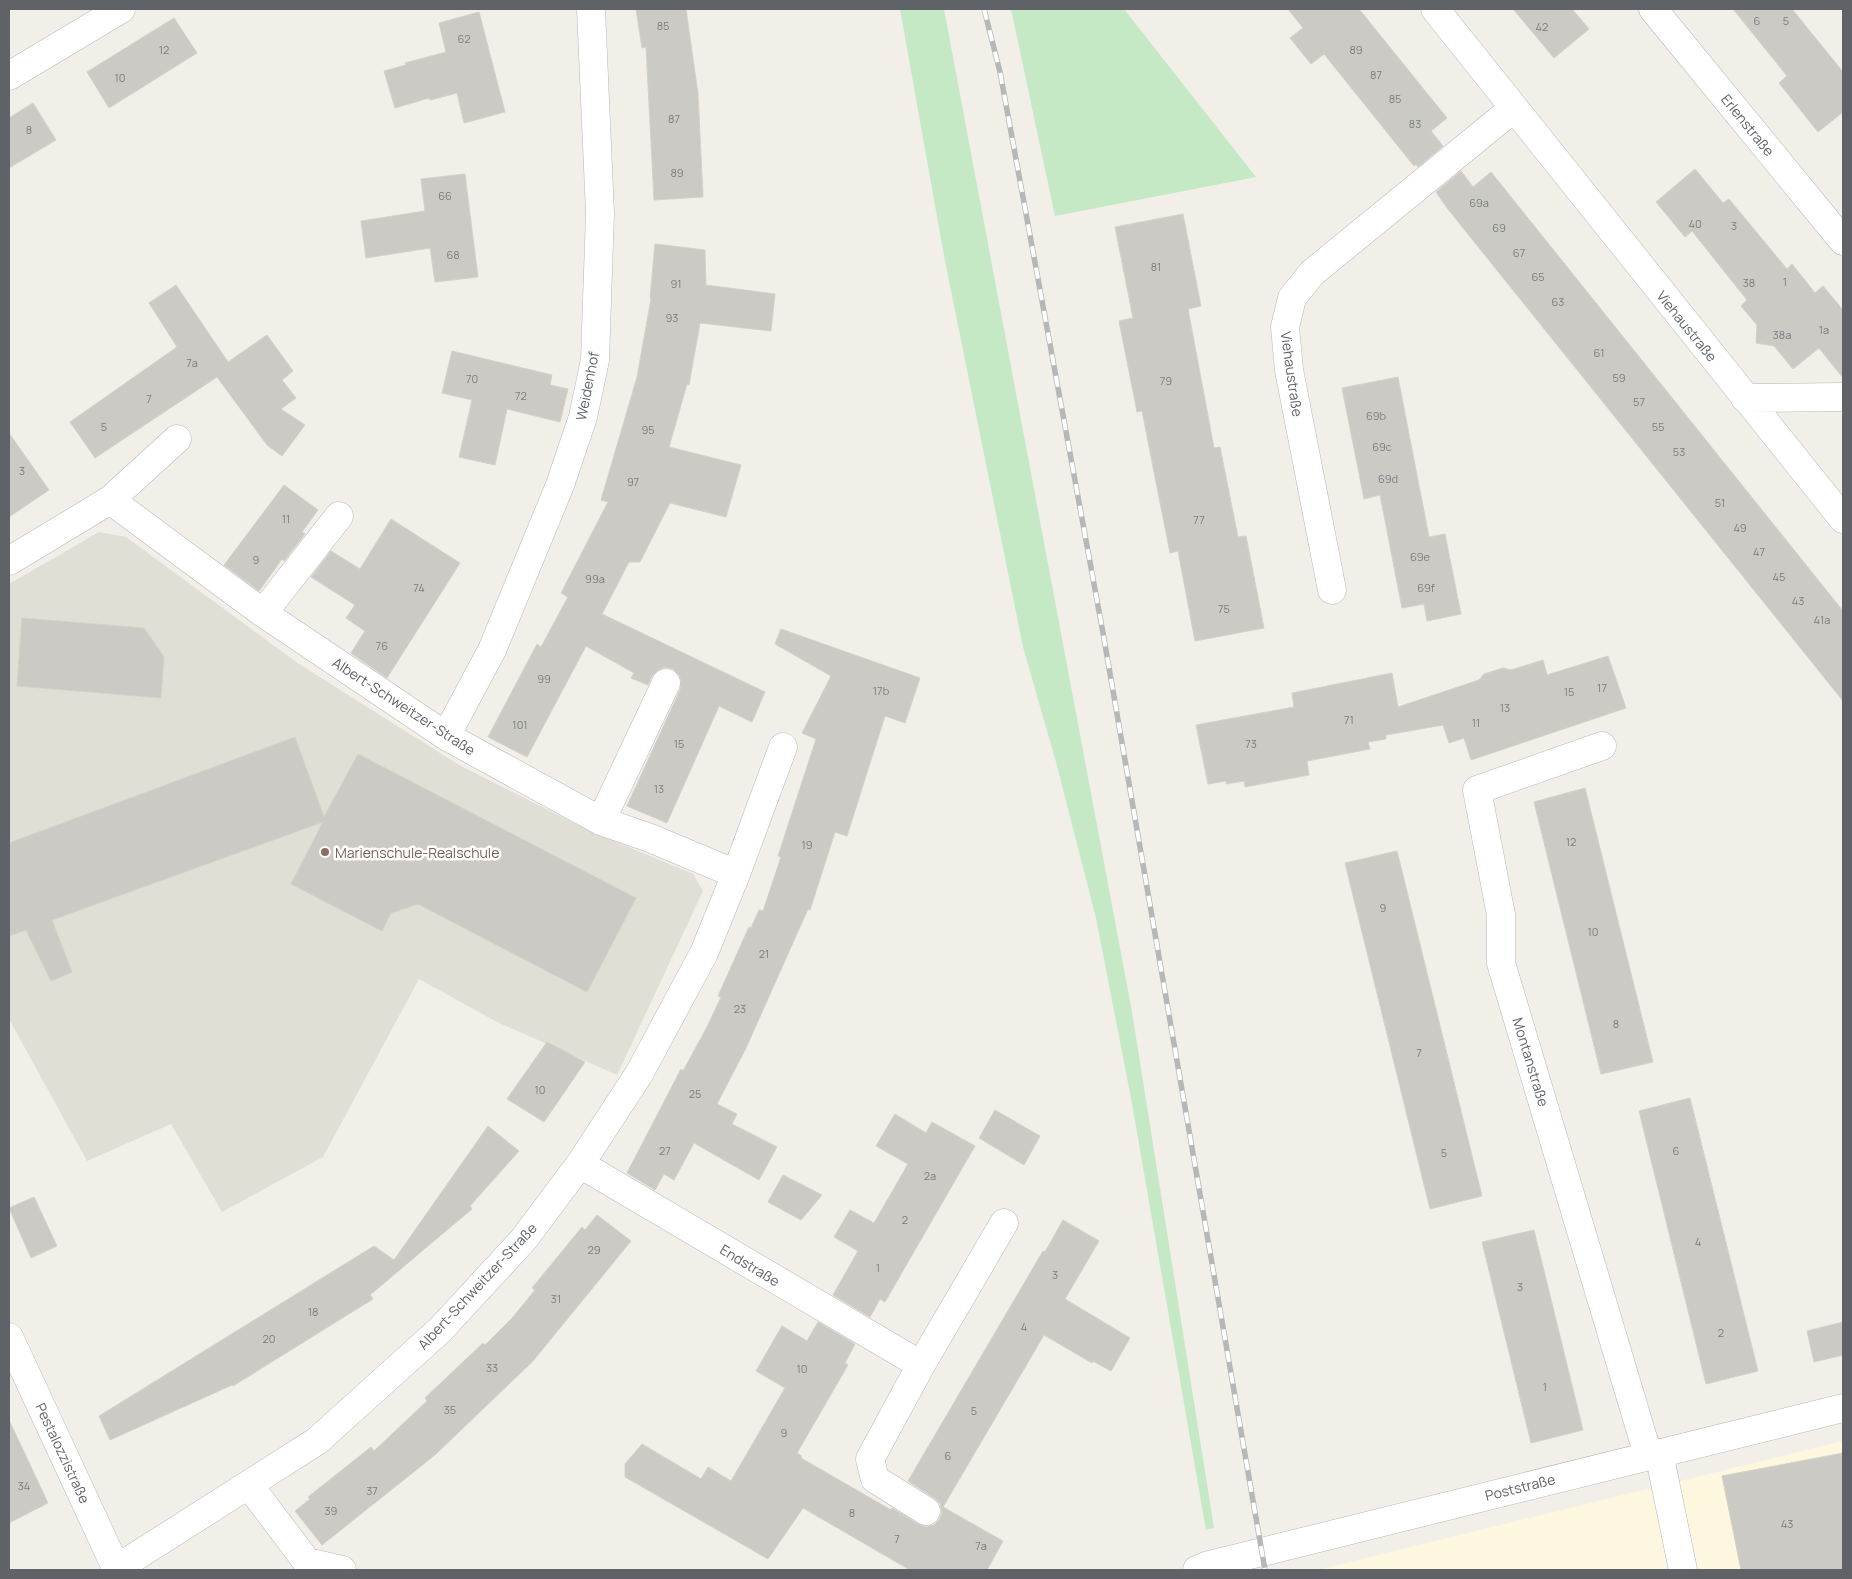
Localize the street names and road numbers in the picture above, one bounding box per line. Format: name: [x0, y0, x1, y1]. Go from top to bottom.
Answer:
street label: Erlenstraße: [1717, 90, 1779, 160]
street label: Viehaustraße: [1653, 287, 1721, 365]
street label: Viehaustraße: [1277, 330, 1307, 418]
street label: Weidenhof: [571, 350, 603, 422]
street label: Albert-Schweitzer-Straße: [329, 653, 479, 759]
street label: Montanstraße: [1508, 1015, 1554, 1109]
street label: Albert-Schweitzer-Straße: [413, 1219, 541, 1353]
street label: Endstraße: [717, 1240, 783, 1290]
street label: Pestalozzistraße: [31, 1400, 95, 1506]
street label: Poststraße: [1483, 1469, 1557, 1505]

